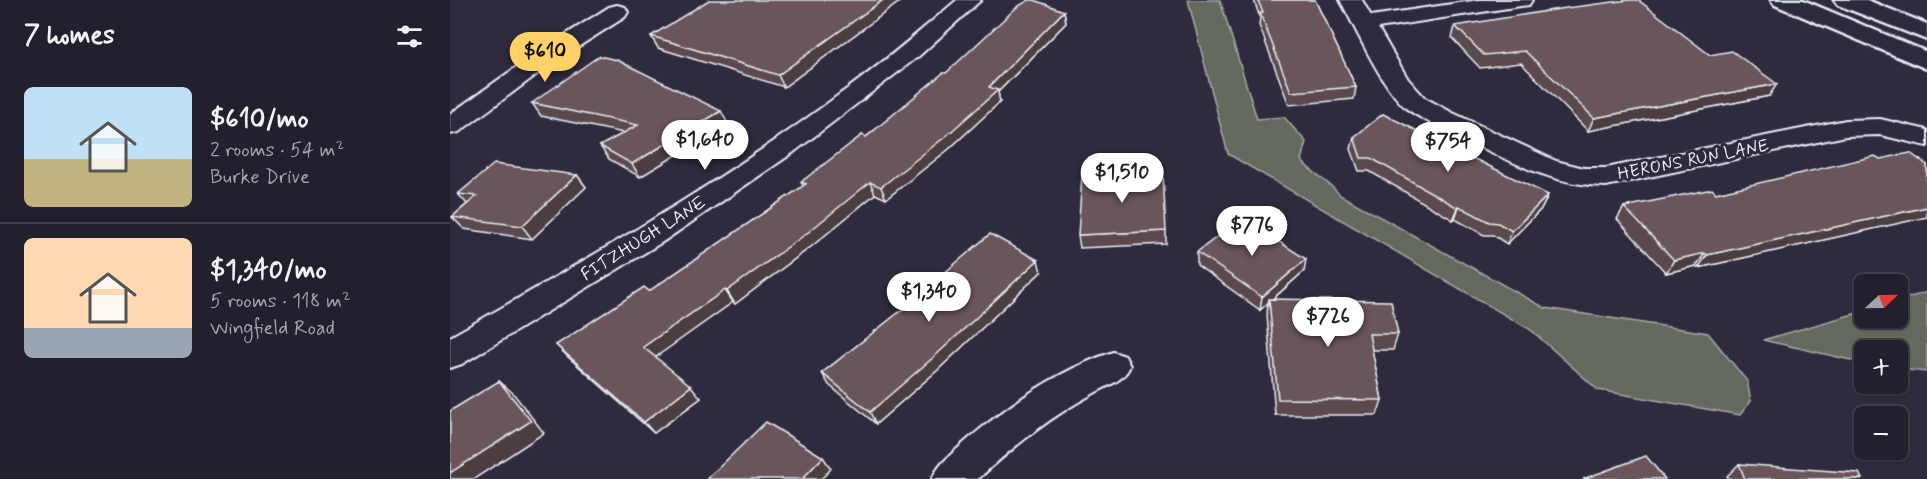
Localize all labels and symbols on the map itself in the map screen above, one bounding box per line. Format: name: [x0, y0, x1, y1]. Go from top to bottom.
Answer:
pin: $610: [509, 32, 581, 83]
pin: $1,640: [656, 120, 754, 171]
pin: $754: [1412, 122, 1484, 173]
street label: HERONS RUN LANE: [1616, 134, 1771, 186]
pin: $1,510: [1073, 153, 1171, 204]
street label: FITZHUGH LANE: [576, 191, 711, 287]
pin: $776: [1216, 206, 1288, 257]
pin: $1,340: [880, 272, 978, 323]
north arrow: [1854, 274, 1908, 328]
pin: $726: [1292, 297, 1364, 348]

